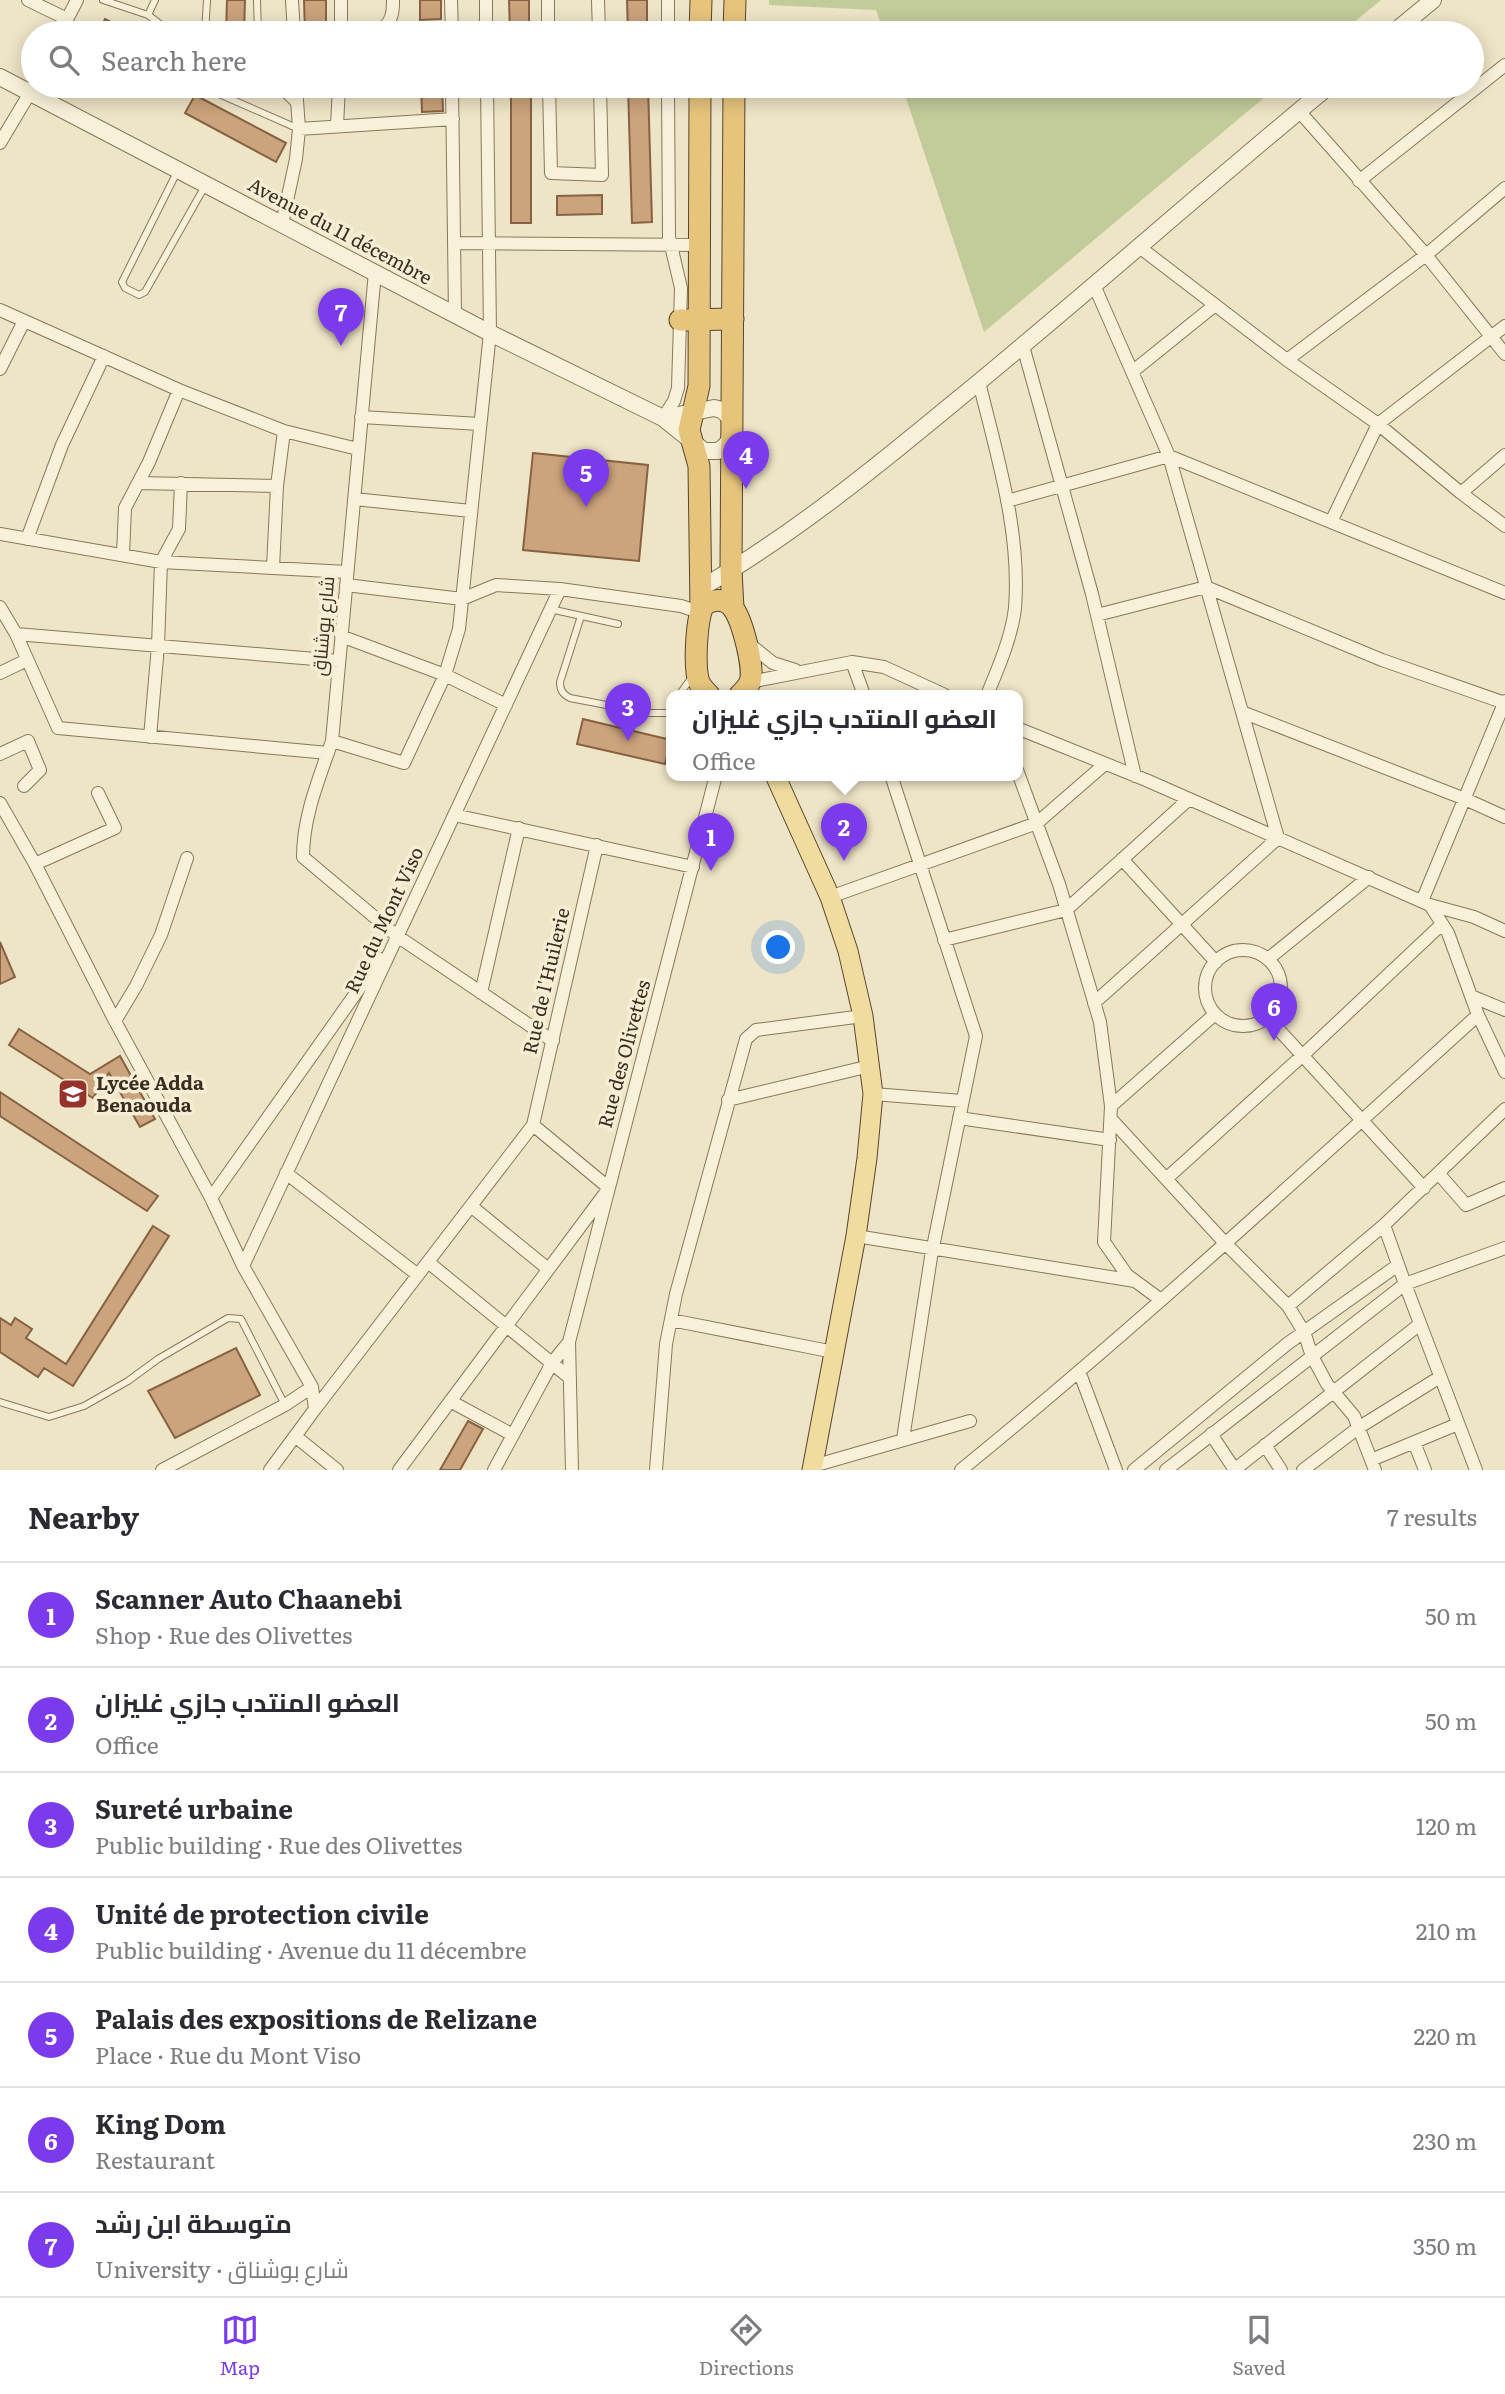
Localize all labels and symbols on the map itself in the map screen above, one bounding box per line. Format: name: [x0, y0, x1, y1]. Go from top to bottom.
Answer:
street label: Avenue du 11 décembre: [243, 170, 438, 291]
pin: 7: [318, 288, 364, 346]
pin: 4: [723, 431, 769, 489]
pin: 5: [563, 449, 609, 507]
street label: شارع بوشناق: [304, 575, 341, 677]
pin: 3: [605, 683, 651, 741]
pin: 2: [821, 803, 867, 861]
pin: 1: [688, 813, 734, 871]
street label: Rue du Mont Viso: [337, 842, 429, 997]
street label: Rue de l'Huilerie: [515, 905, 576, 1057]
your location: [761, 930, 795, 964]
street label: Rue des Olivettes: [590, 976, 656, 1131]
pin: 6: [1251, 983, 1297, 1041]
place label: Lycée Adda Benaouda: [96, 1068, 204, 1118]
school or university icon: Lycée Adda Benaouda: [56, 1077, 90, 1111]

